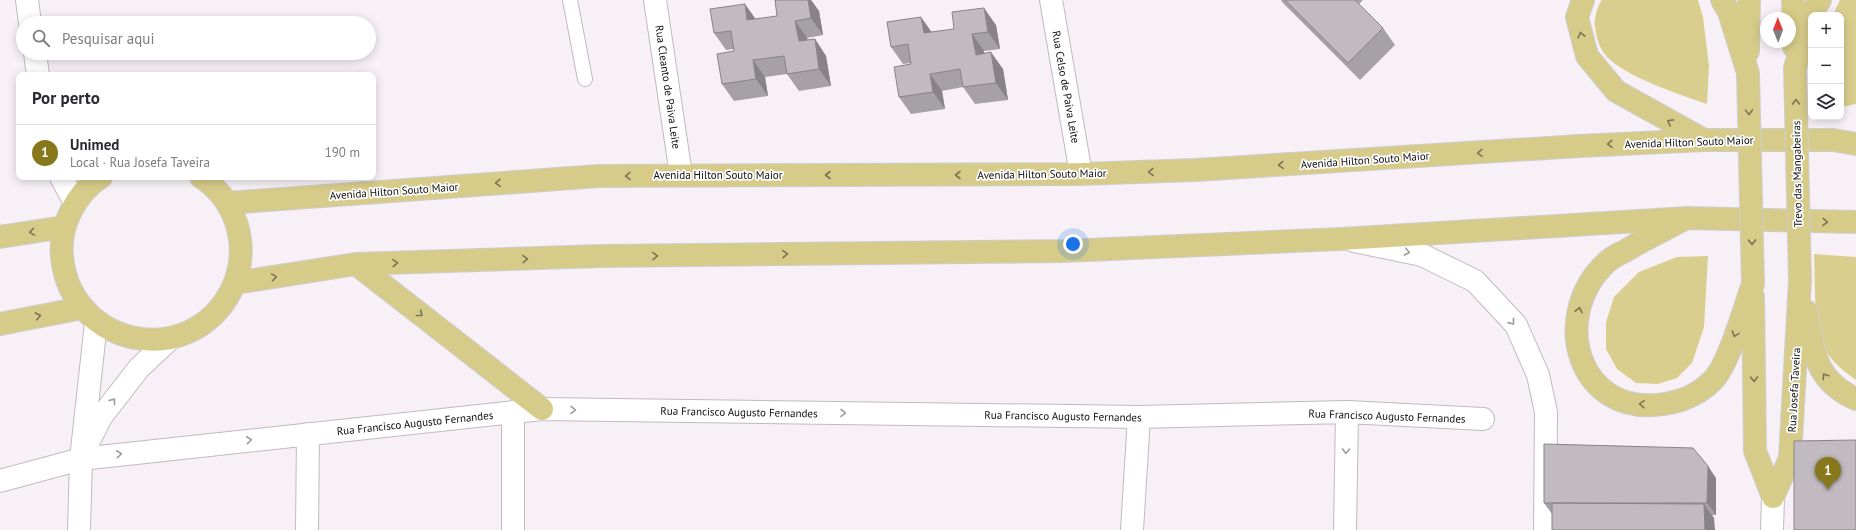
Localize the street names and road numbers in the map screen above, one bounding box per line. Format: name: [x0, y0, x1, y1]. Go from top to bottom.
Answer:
street label: Rua Cleanto de Paiva Leite: [652, 24, 684, 150]
street label: Rua Celso de Paiva Leite: [1049, 30, 1083, 145]
street label: Trevo das Mangabeiras: [1789, 120, 1805, 228]
street label: Avenida Hilton Souto Maior: [1624, 133, 1754, 151]
street label: Avenida Hilton Souto Maior: [1300, 149, 1430, 171]
street label: Avenida Hilton Souto Maior: [977, 166, 1107, 182]
street label: Avenida Hilton Souto Maior: [654, 168, 783, 182]
street label: Avenida Hilton Souto Maior: [329, 180, 459, 202]
street label: Rua Josefa Taveira: [1785, 347, 1803, 433]
street label: Rua Francisco Augusto Fernandes: [660, 404, 818, 420]
street label: Rua Francisco Augusto Fernandes: [1308, 406, 1466, 426]
street label: Rua Francisco Augusto Fernandes: [336, 408, 494, 438]
street label: Rua Francisco Augusto Fernandes: [984, 408, 1142, 424]

